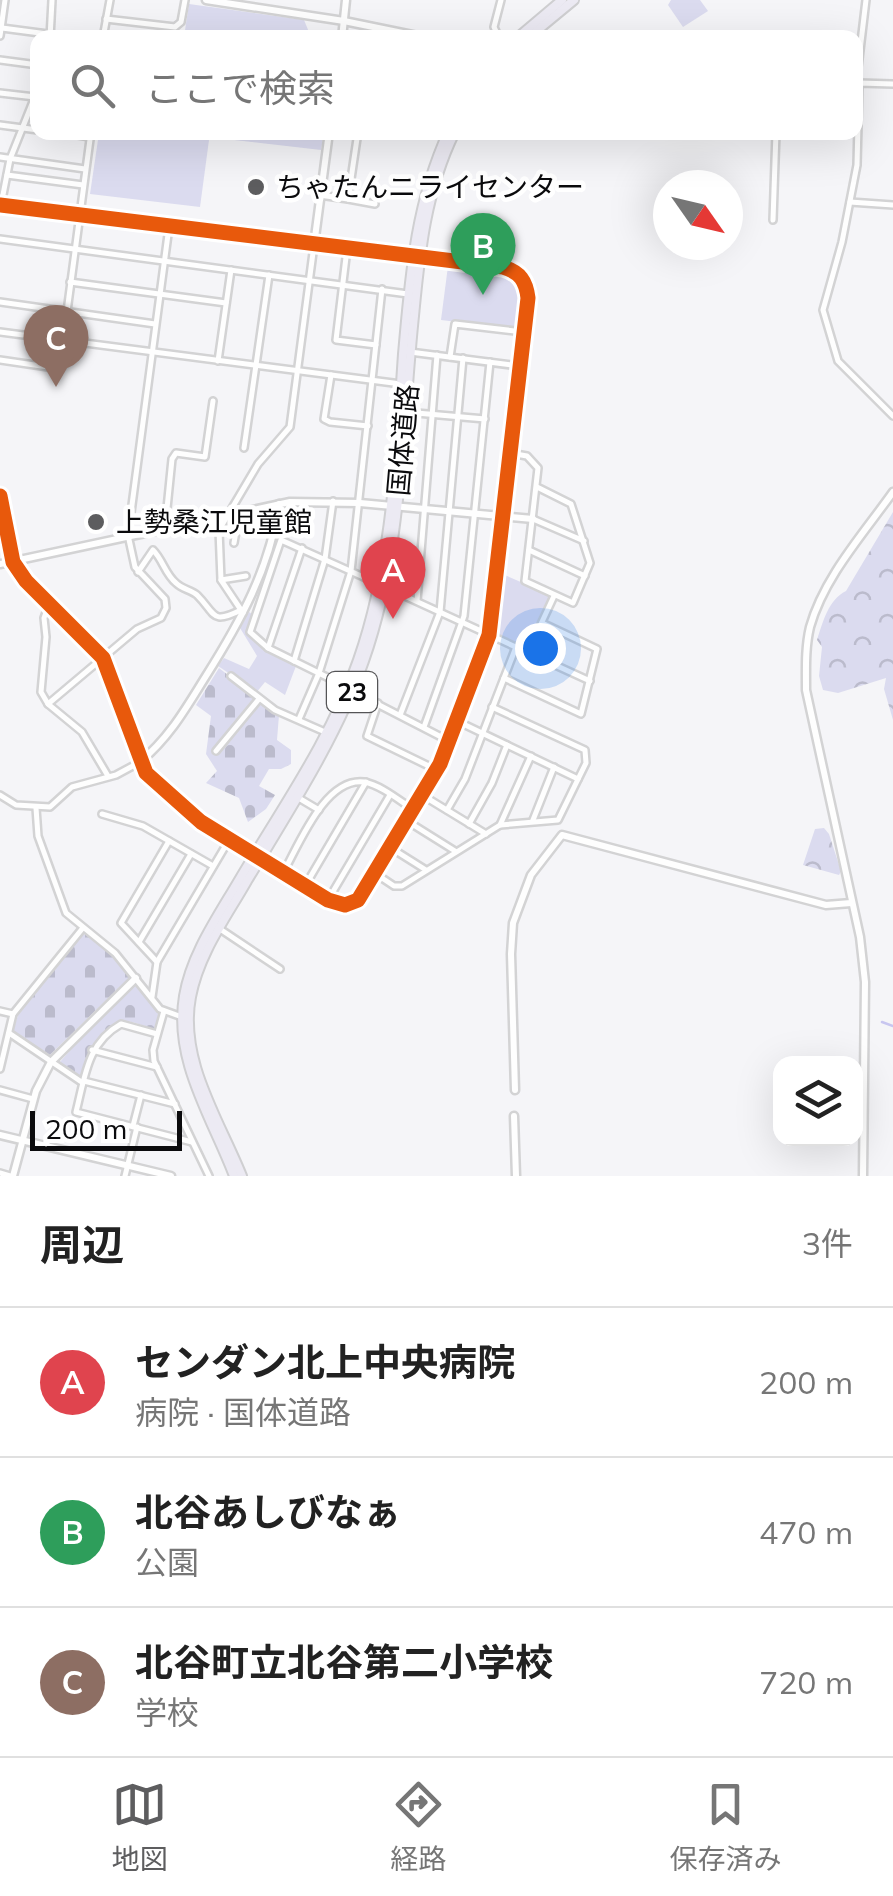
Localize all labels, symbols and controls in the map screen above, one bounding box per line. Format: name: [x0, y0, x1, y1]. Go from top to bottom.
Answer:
search box: [30, 30, 863, 140]
icon: search: [65, 58, 120, 113]
text: ここで検索: [145, 64, 335, 112]
place label: ちゃたんニライセンター: [276, 169, 584, 204]
north arrow: [653, 170, 743, 260]
marker: ちゃたんニライセンター: [245, 176, 267, 198]
pin: B: [450, 212, 516, 295]
pin: C: [23, 304, 88, 387]
street label: 国体道路: [380, 383, 425, 497]
place label: 上勢桑江児童館: [116, 504, 312, 539]
marker: 上勢桑江児童館: [85, 511, 107, 533]
pin: A: [360, 536, 426, 619]
your location: [515, 623, 566, 674]
road number: 23: [327, 672, 377, 712]
map controls: [773, 1056, 863, 1146]
button: layers: [773, 1056, 863, 1146]
scale bar: [30, 1106, 182, 1150]
text: 200 m: [45, 1111, 127, 1146]
text: 周辺: [40, 1218, 124, 1271]
text: 3件: [802, 1223, 853, 1263]
text: センダン北上中央病院: [135, 1338, 515, 1386]
text: A: [60, 1362, 85, 1402]
text: 200 m: [759, 1362, 853, 1402]
text: 病院 · 国体道路: [135, 1392, 351, 1432]
text: 北谷あしびなぁ: [135, 1488, 401, 1536]
text: B: [61, 1512, 84, 1552]
text: 470 m: [759, 1512, 853, 1552]
text: 公園: [135, 1542, 199, 1582]
text: 北谷町立北谷第二小学校: [135, 1638, 553, 1686]
text: C: [62, 1662, 83, 1702]
text: 720 m: [759, 1662, 853, 1702]
text: 学校: [135, 1692, 199, 1732]
tab: 地図: [111, 1777, 168, 1877]
tab: 経路: [390, 1777, 447, 1877]
tab: 保存済み: [669, 1777, 782, 1877]

